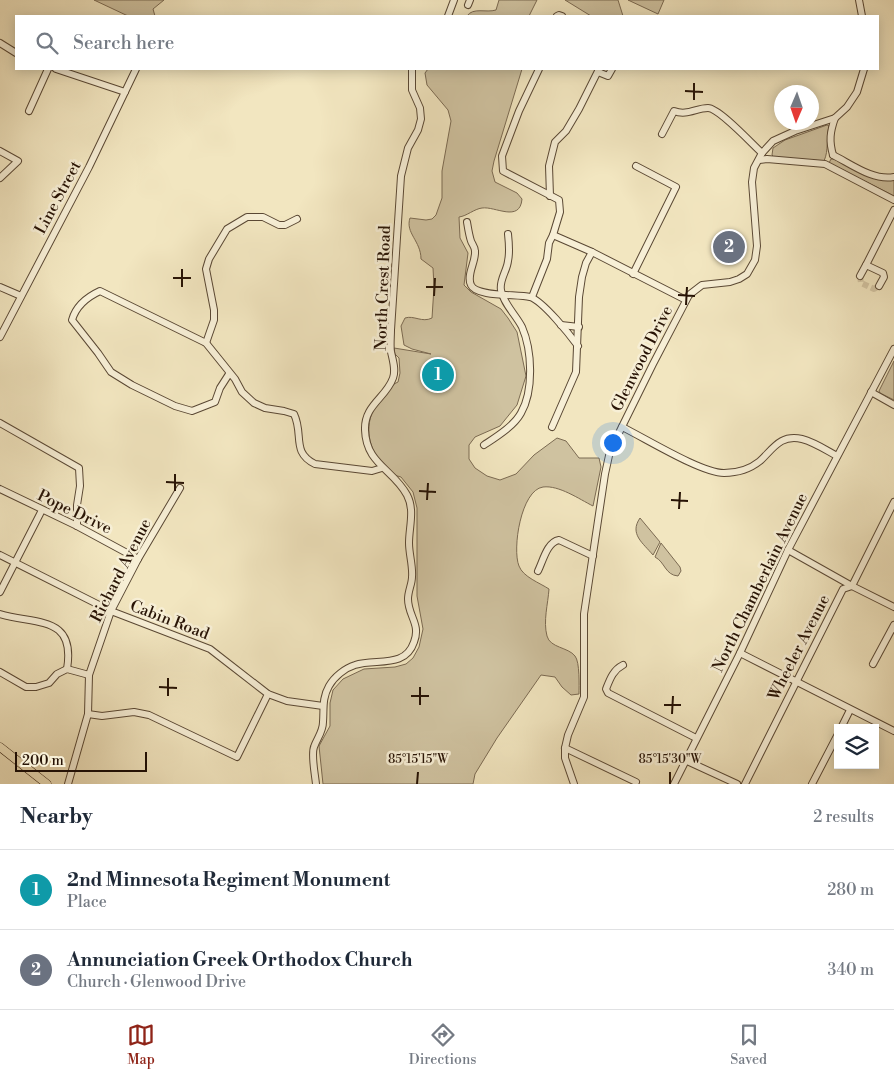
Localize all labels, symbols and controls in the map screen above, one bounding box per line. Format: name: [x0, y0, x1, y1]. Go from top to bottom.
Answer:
search box: [15, 15, 879, 70]
icon: search: [33, 29, 61, 57]
text: Search here: [73, 31, 174, 55]
north arrow: [774, 85, 819, 130]
street label: Line Street: [30, 157, 86, 238]
street label: North Crest Road: [371, 225, 395, 351]
pin: 2: [713, 228, 745, 266]
street label: Glenwood Drive: [607, 302, 677, 415]
pin: 1: [422, 356, 454, 394]
your location: [600, 430, 626, 456]
street label: Pope Drive: [34, 485, 115, 538]
street label: North Chamberlain Avenue: [708, 490, 812, 675]
street label: Richard Avenue: [86, 515, 156, 626]
street label: Wheeler Avenue: [763, 591, 834, 705]
street label: Cabin Road: [127, 596, 212, 644]
map controls: [834, 724, 879, 769]
button: layers: [834, 724, 879, 769]
scale bar: [15, 749, 148, 772]
text: 200 m: [22, 752, 64, 770]
text: 85°15'15"W: [388, 752, 449, 767]
text: 85°15'30"W: [638, 752, 703, 767]
text: Nearby: [20, 804, 93, 830]
text: 2 results: [813, 807, 874, 827]
text: 2nd Minnesota Regiment Monument: [67, 868, 390, 892]
text: 1: [32, 880, 40, 900]
text: 280 m: [827, 880, 874, 900]
text: Place: [67, 892, 107, 912]
text: Annunciation Greek Orthodox Church: [67, 948, 412, 972]
text: 2: [31, 960, 41, 980]
text: 340 m: [827, 960, 874, 980]
text: Church · Glenwood Drive: [67, 972, 246, 992]
tab: Map: [127, 1021, 155, 1069]
tab: Directions: [409, 1021, 476, 1069]
tab: Saved: [730, 1021, 767, 1069]

